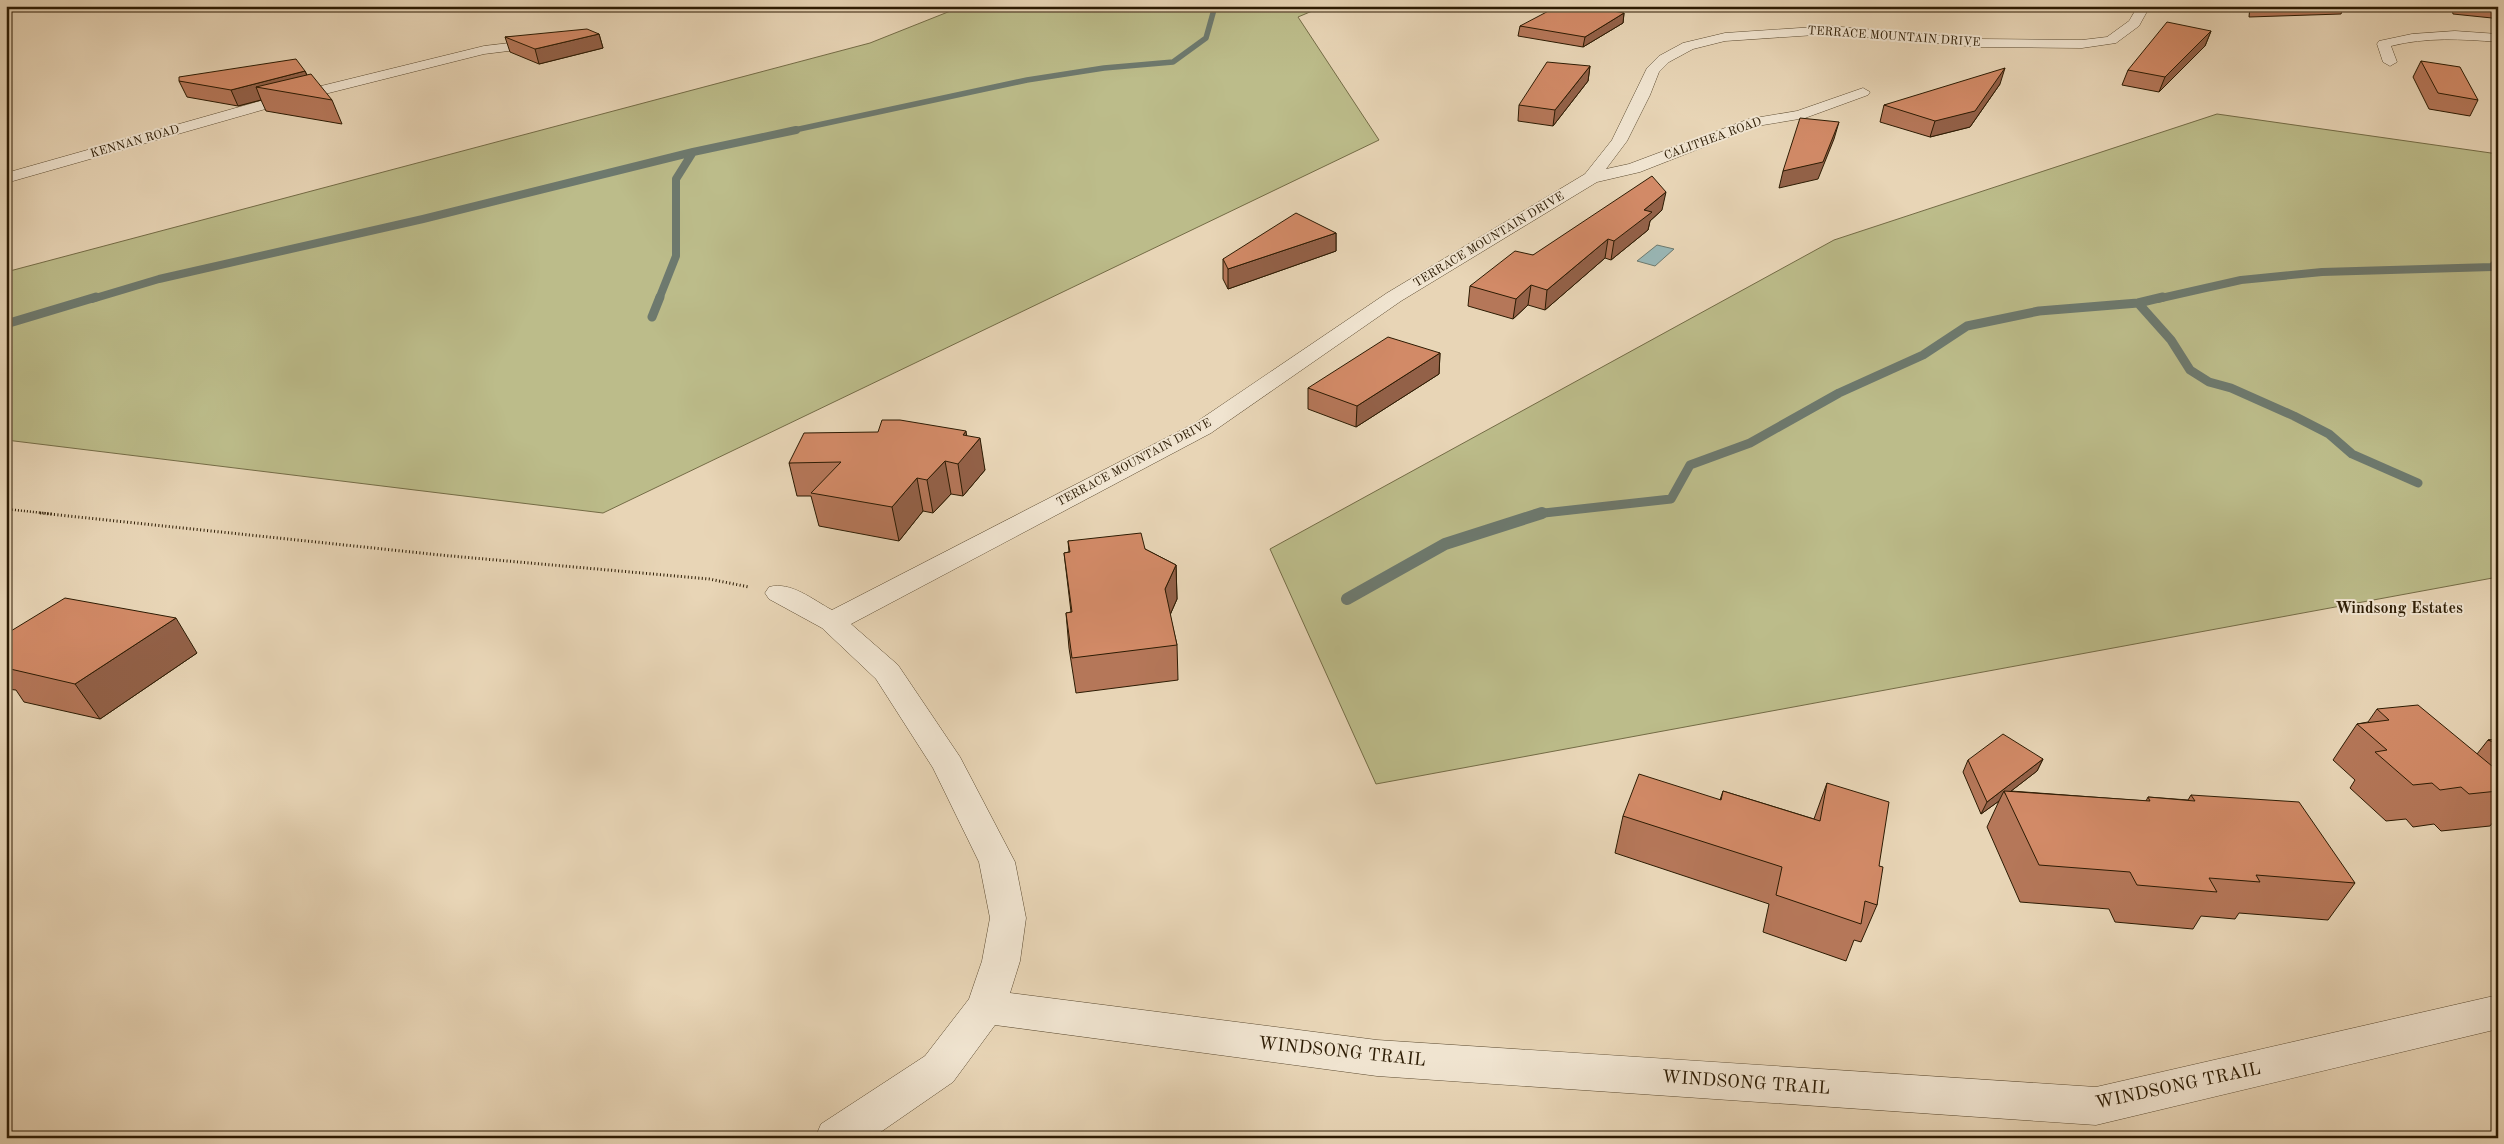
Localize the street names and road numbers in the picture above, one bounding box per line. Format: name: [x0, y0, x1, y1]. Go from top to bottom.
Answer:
street label: TERRACE MOUNTAIN DRIVE: [1807, 25, 1981, 49]
street label: CALITHEA ROAD: [1663, 116, 1763, 162]
street label: KENNAN ROAD: [89, 124, 181, 160]
street label: TERRACE MOUNTAIN DRIVE: [1412, 190, 1566, 290]
street label: TERRACE MOUNTAIN DRIVE: [1055, 417, 1213, 509]
street label: WINDSONG TRAIL: [1257, 1034, 1427, 1070]
street label: WINDSONG TRAIL: [2094, 1060, 2262, 1112]
street label: WINDSONG TRAIL: [1661, 1068, 1831, 1098]

